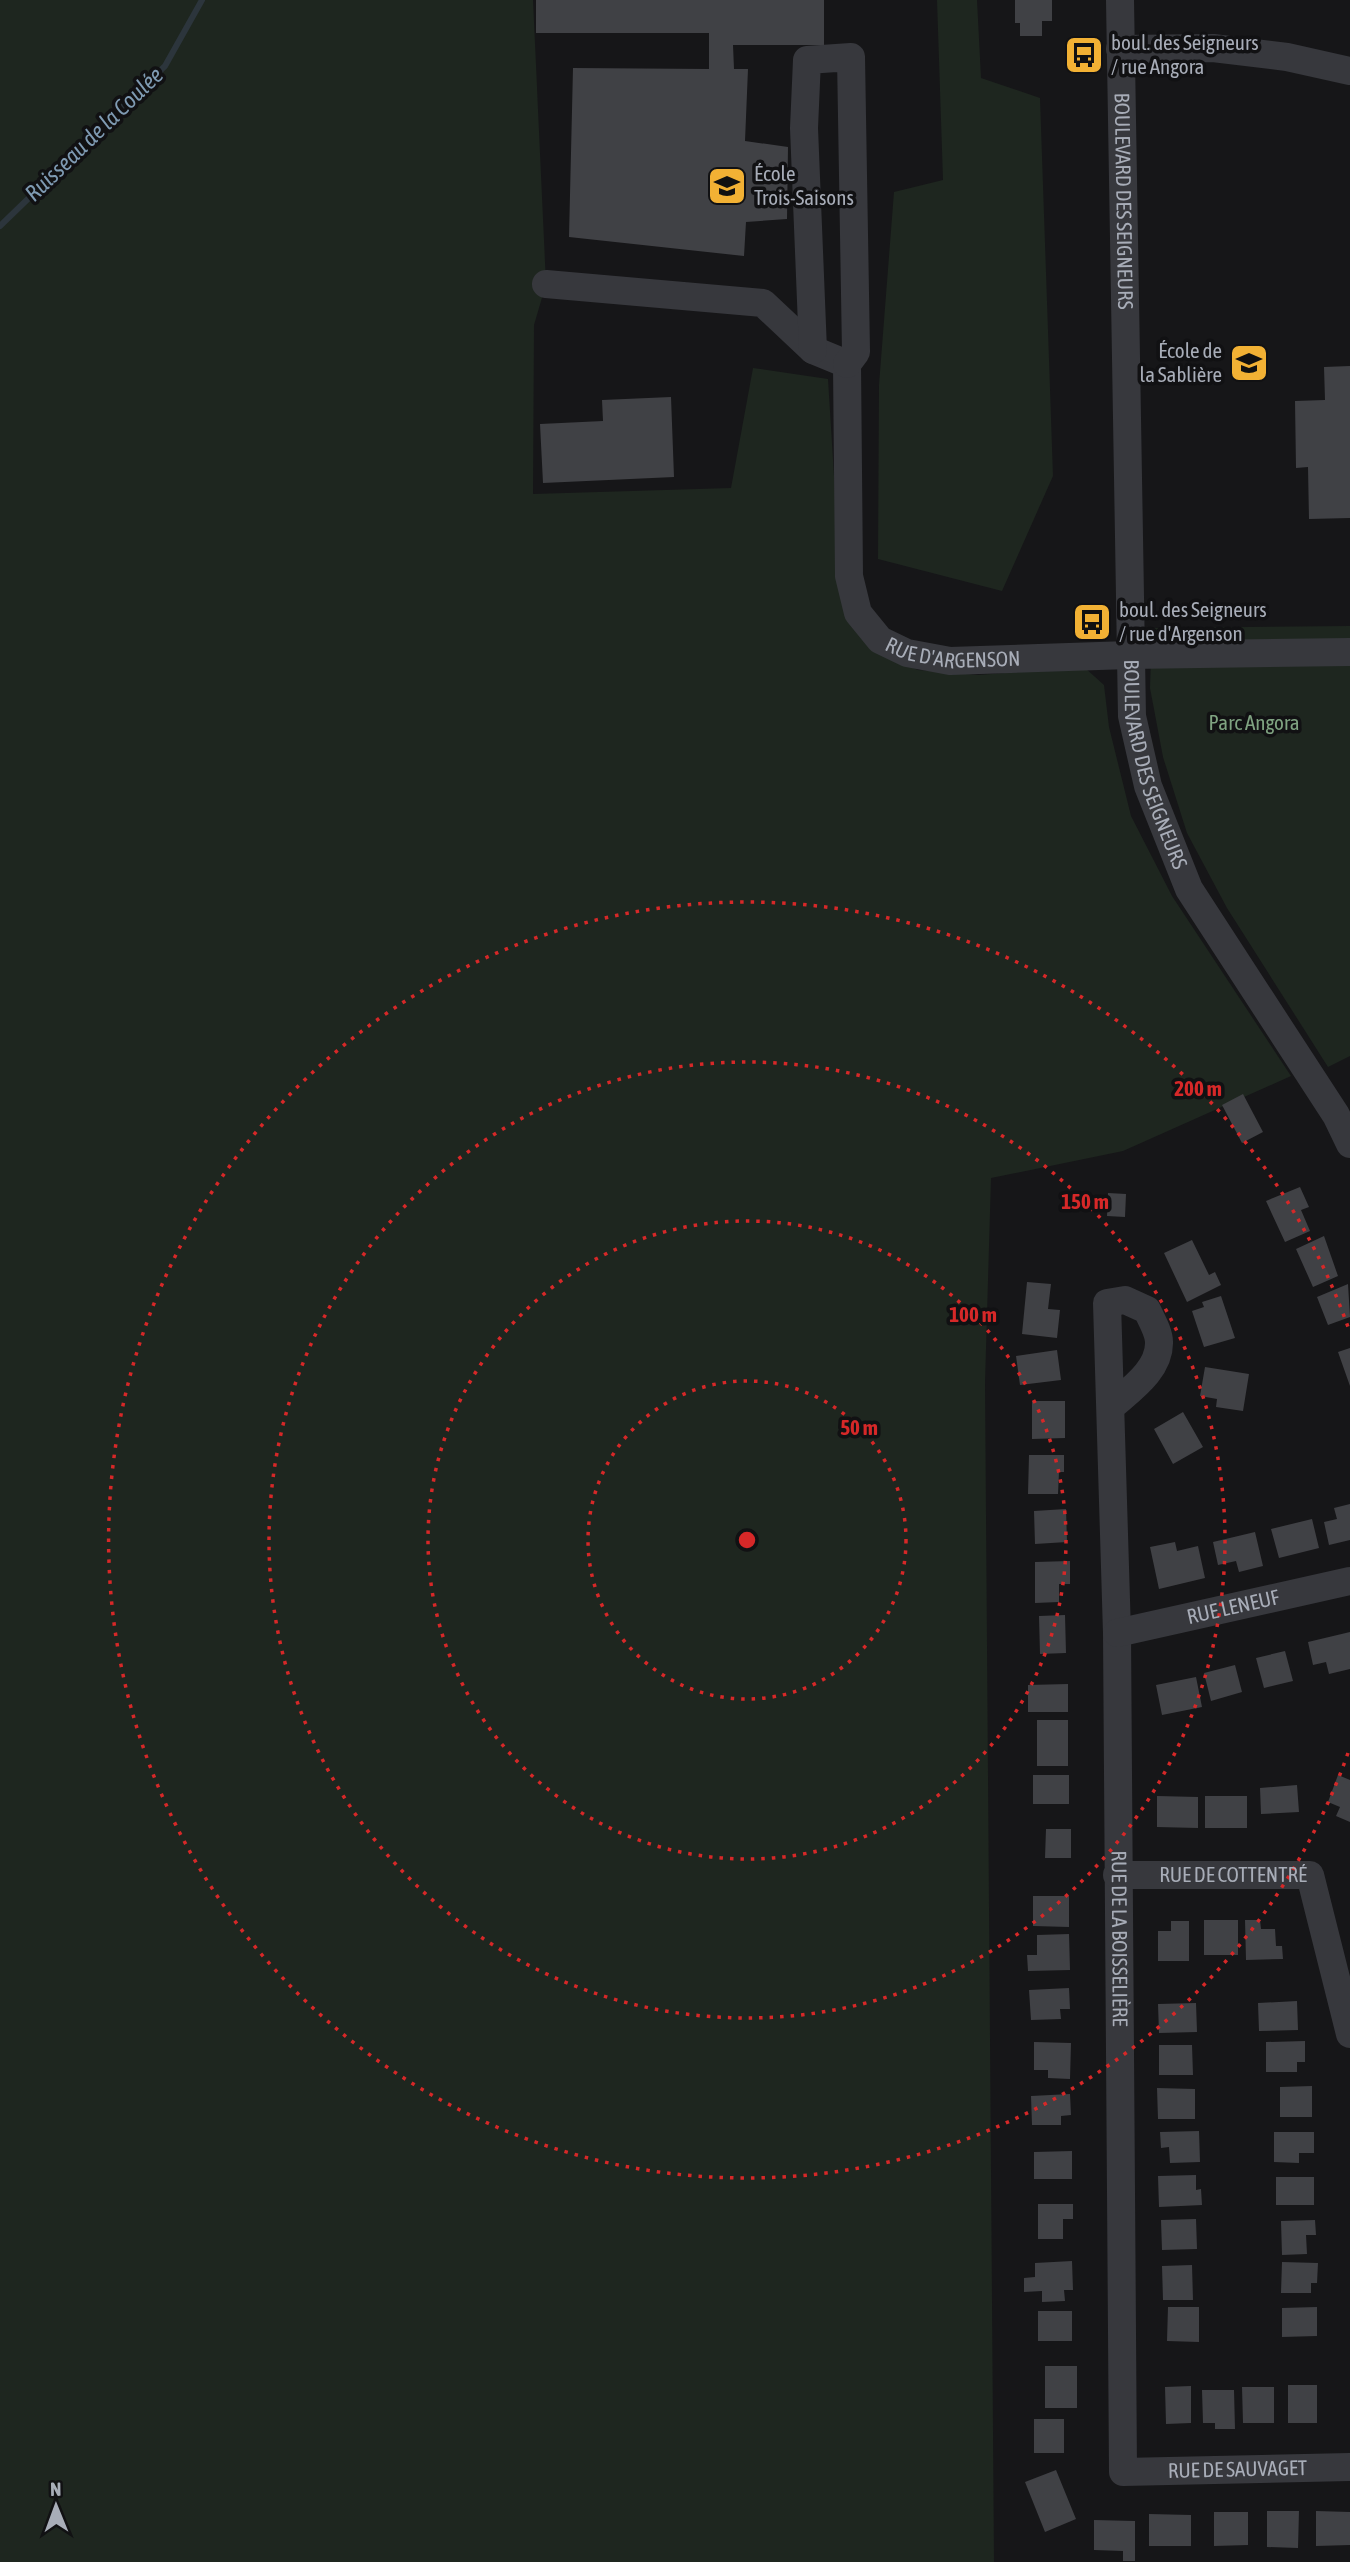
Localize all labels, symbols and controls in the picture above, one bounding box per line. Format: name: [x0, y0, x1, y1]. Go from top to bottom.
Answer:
place label: boul. des Seigneurs / rue Angora: [1111, 30, 1259, 78]
bus stop icon: boul. des Seigneurs / rue Angora: [1063, 34, 1105, 76]
water label: Ruisseau de la Coulée: [20, 62, 168, 206]
street label: BOULEVARD DES SEIGNEURS: [1111, 92, 1138, 310]
place label: École Trois-Saisons: [754, 161, 854, 209]
school or university icon: École Trois-Saisons: [706, 165, 748, 207]
place label: École de la Sablière: [1140, 338, 1222, 386]
school or university icon: École de la Sablière: [1228, 342, 1270, 384]
place label: boul. des Seigneurs / rue d'Argenson: [1119, 597, 1267, 645]
bus stop icon: boul. des Seigneurs / rue d'Argenson: [1071, 601, 1113, 643]
street label: RUE D'ARGENSON: [882, 632, 1021, 673]
street label: BOULEVARD DES SEIGNEURS: [1120, 659, 1193, 872]
park label: Parc Angora: [1209, 710, 1299, 734]
text: 200 m: [1174, 1076, 1222, 1100]
text: 150 m: [1061, 1189, 1109, 1213]
text: 100 m: [949, 1302, 997, 1326]
text: 50 m: [840, 1415, 878, 1439]
centre of rings: [735, 1528, 759, 1552]
street label: RUE LENEUF: [1184, 1584, 1282, 1628]
street label: RUE DE LA BOISSELIÈRE: [1108, 1850, 1133, 2026]
street label: RUE DE COTTENTRÉ: [1159, 1862, 1307, 1886]
street label: RUE DE SAUVAGET: [1167, 2455, 1307, 2482]
north arrow: [21, 2471, 91, 2541]
text: N: [50, 2478, 62, 2500]

